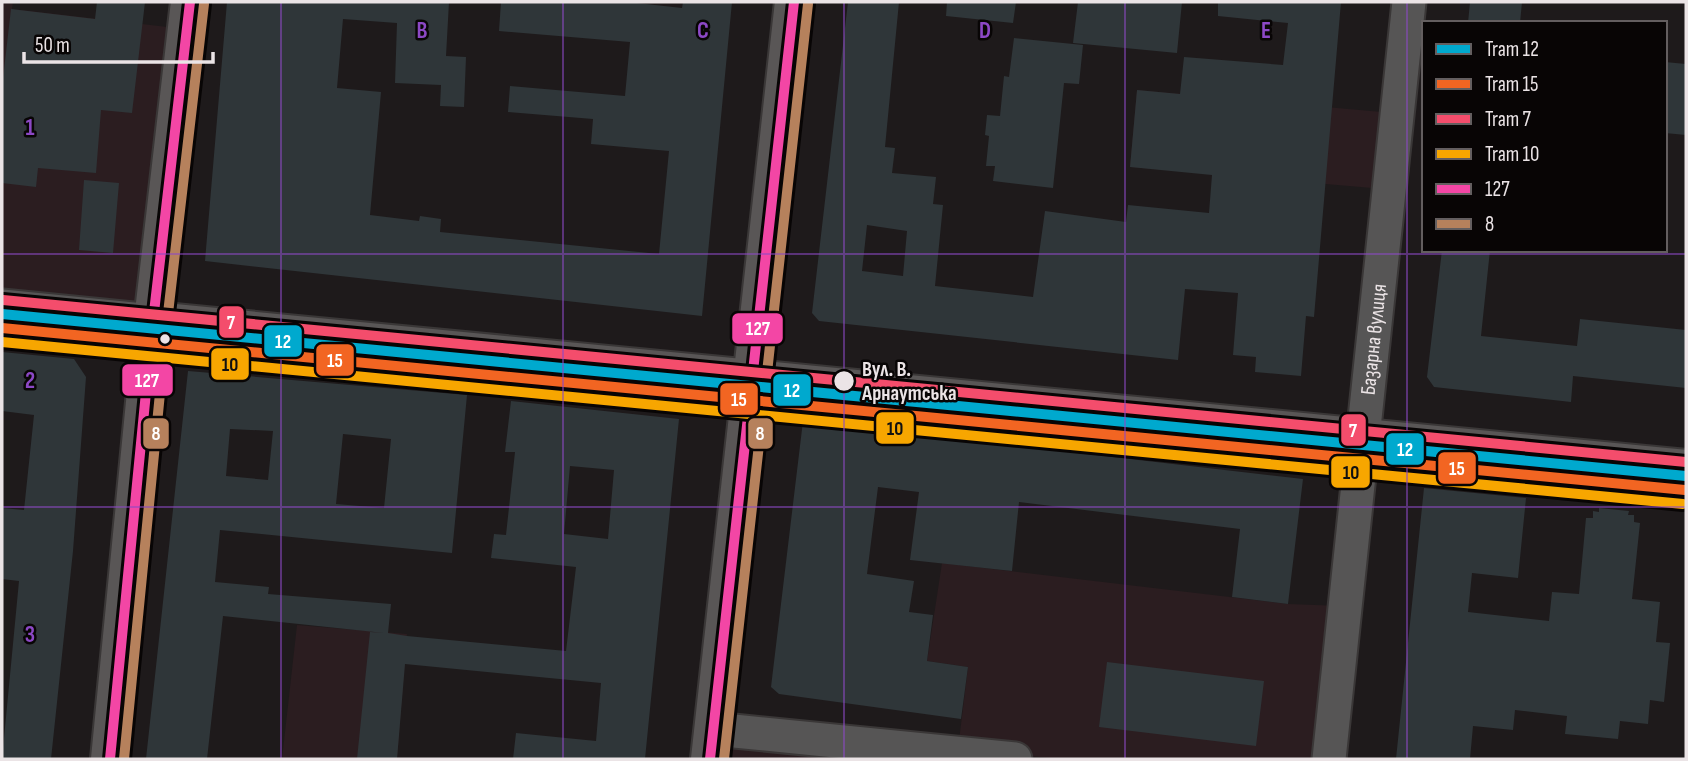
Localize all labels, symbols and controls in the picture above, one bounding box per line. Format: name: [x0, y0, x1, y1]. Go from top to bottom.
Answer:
text: B: [417, 17, 428, 45]
text: C: [697, 17, 709, 45]
text: D: [979, 17, 991, 45]
text: E: [1261, 17, 1271, 45]
scale bar: [24, 21, 214, 65]
legend: [1422, 21, 1667, 252]
text: 50 m: [35, 33, 70, 58]
text: Tram 12: [1485, 37, 1539, 62]
text: Tram 15: [1485, 72, 1538, 97]
text: Tram 7: [1485, 107, 1532, 132]
text: 1: [25, 114, 35, 142]
text: Tram 10: [1485, 142, 1539, 167]
text: 127: [1485, 177, 1510, 202]
text: 8: [1485, 212, 1494, 237]
street label: Базарна вулиця: [1356, 283, 1392, 396]
line badge: 7: [218, 305, 245, 339]
text: 7: [227, 312, 236, 335]
line badge: 127: [731, 312, 784, 345]
text: 127: [746, 318, 771, 341]
line badge: 12: [263, 324, 303, 358]
text: 12: [275, 331, 291, 354]
unlabelled marker: [158, 332, 172, 346]
line badge: 15: [315, 343, 355, 377]
line badge: 10: [210, 347, 250, 381]
text: 15: [327, 350, 343, 373]
text: 10: [222, 354, 238, 377]
place label: Вул. В. Арнаутська: [861, 357, 957, 406]
line badge: 127: [121, 363, 174, 397]
text: 2: [25, 367, 35, 395]
marker: Вул. В. Арнаутська: [832, 369, 856, 393]
text: 127: [135, 370, 160, 393]
line badge: 12: [772, 373, 812, 407]
text: 12: [784, 380, 800, 403]
line badge: 15: [719, 382, 759, 416]
text: 15: [731, 389, 747, 412]
line badge: 10: [875, 411, 915, 445]
line badge: 7: [1340, 413, 1367, 447]
line badge: 8: [142, 417, 170, 450]
line badge: 8: [747, 417, 774, 450]
text: 10: [887, 418, 903, 441]
text: 7: [1349, 420, 1358, 443]
text: 8: [152, 423, 161, 446]
text: 8: [756, 423, 765, 446]
line badge: 12: [1385, 432, 1425, 466]
text: 12: [1397, 439, 1413, 462]
line badge: 15: [1437, 451, 1477, 485]
line badge: 10: [1330, 455, 1371, 489]
text: 15: [1449, 458, 1465, 481]
text: 10: [1343, 462, 1359, 485]
text: 3: [25, 621, 35, 649]

